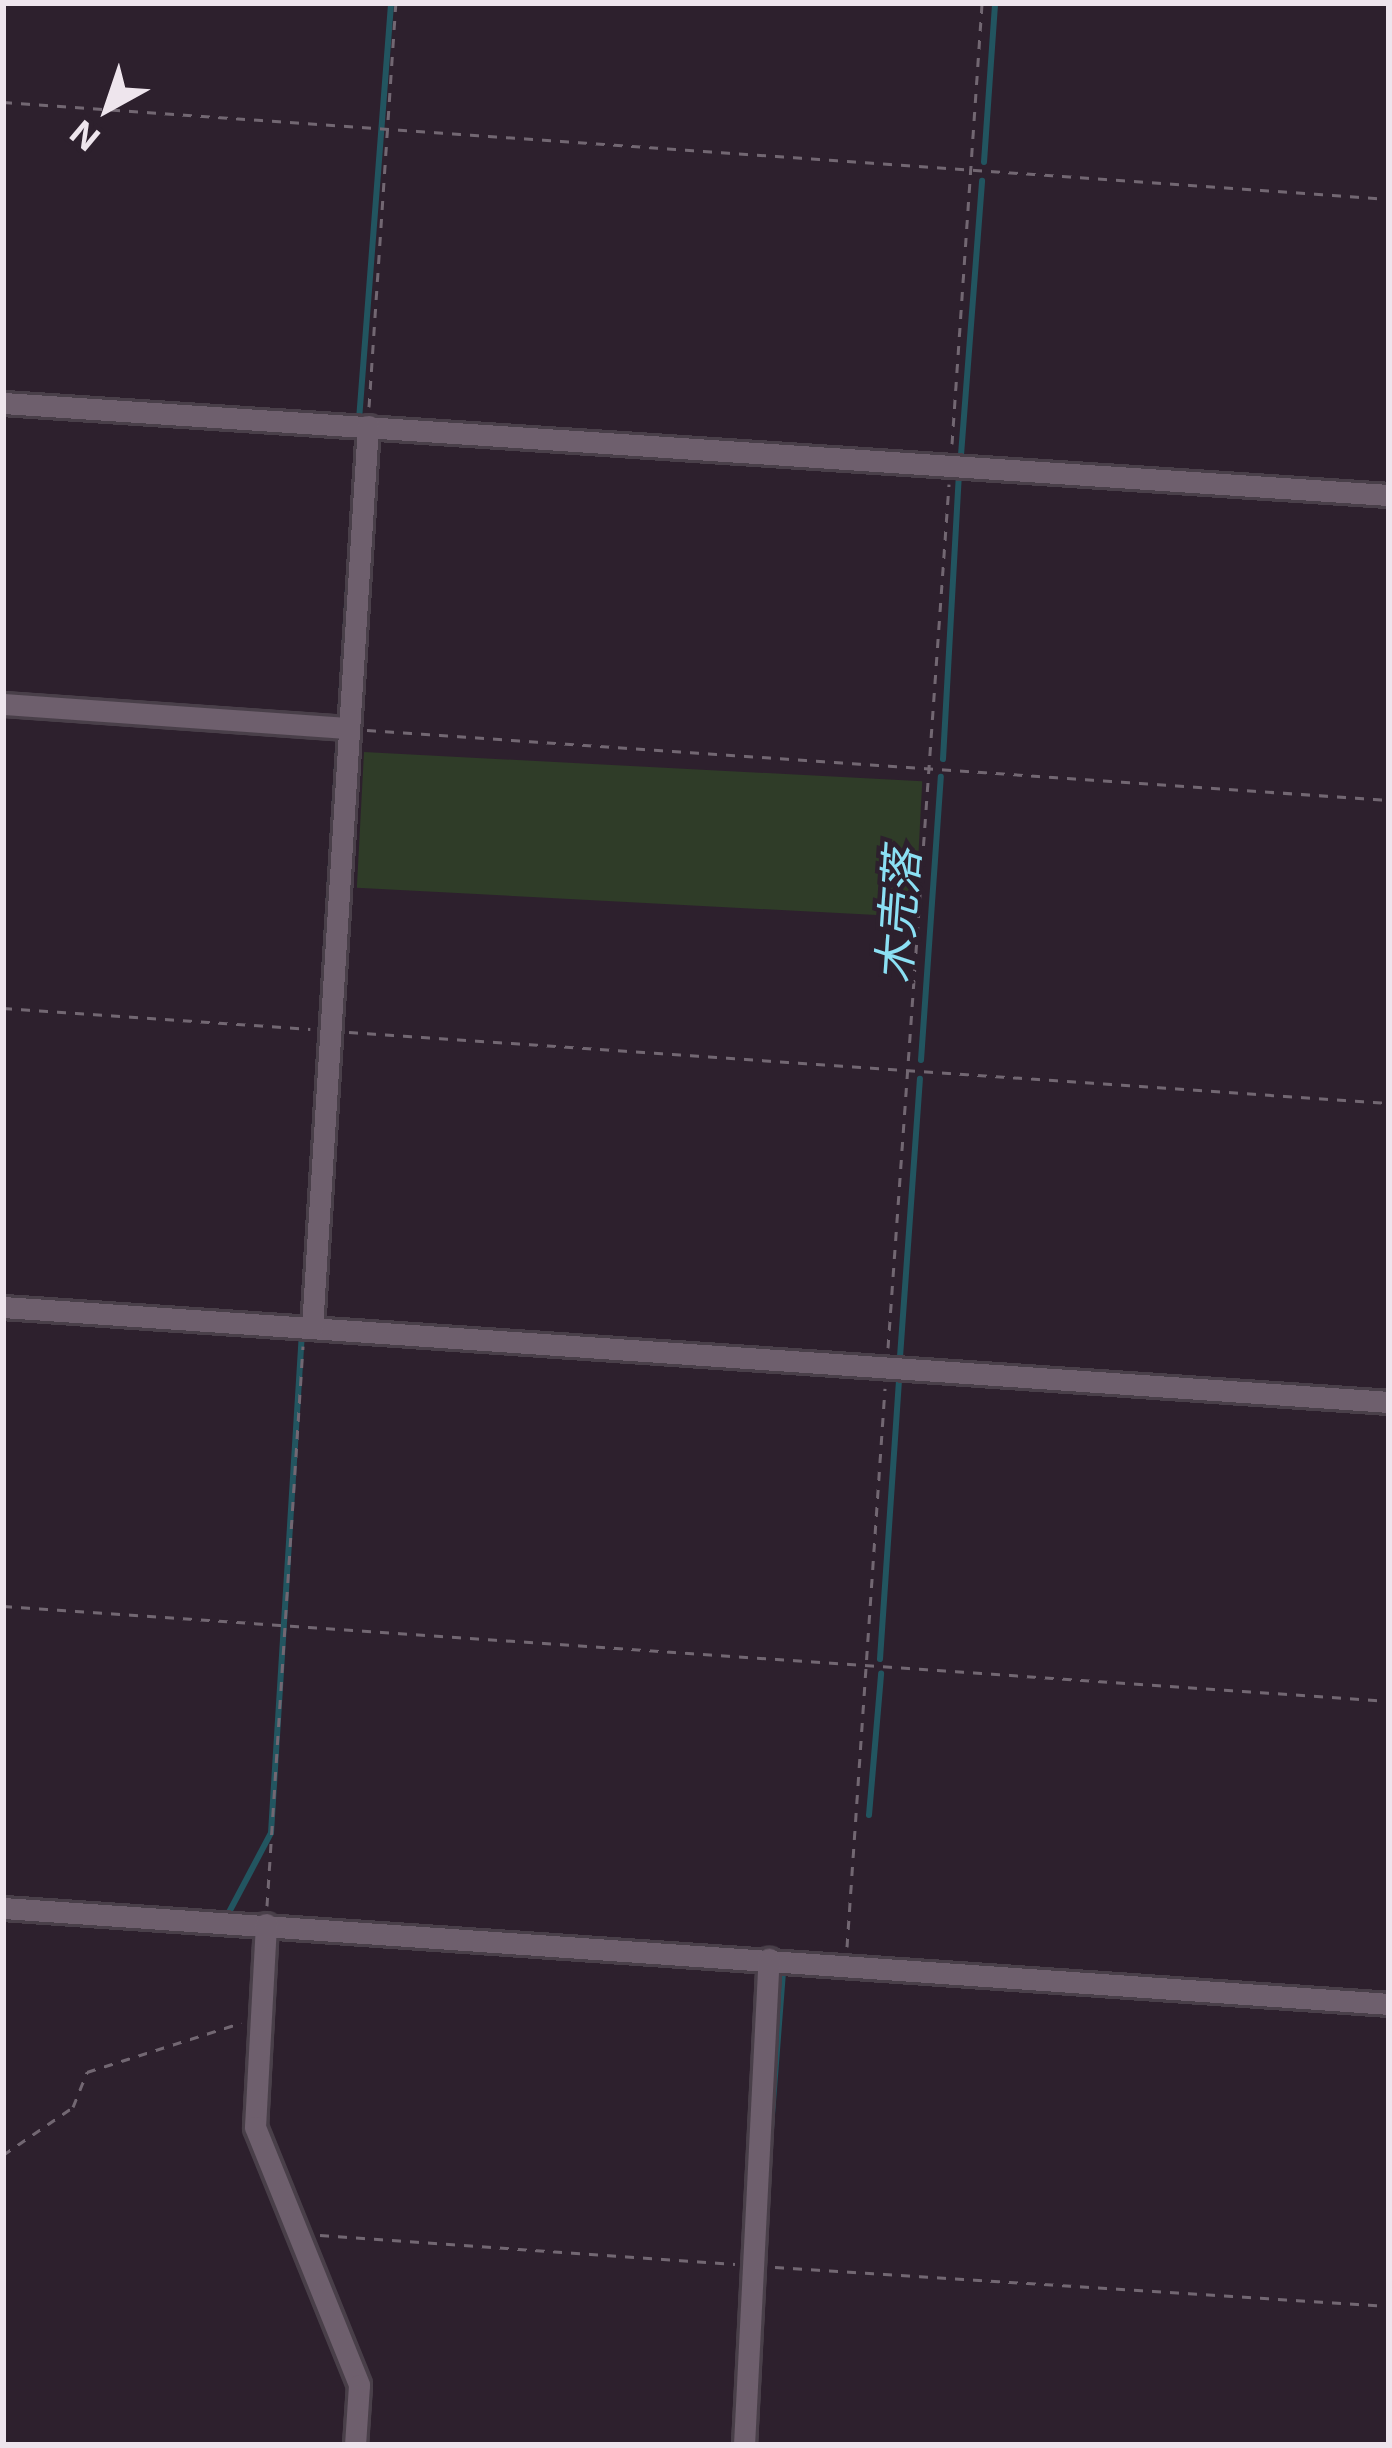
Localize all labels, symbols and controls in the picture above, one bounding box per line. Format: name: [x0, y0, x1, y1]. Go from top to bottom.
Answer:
north arrow: [48, 48, 168, 168]
text: N: [62, 112, 107, 159]
water label: 木売落: [866, 847, 930, 985]

